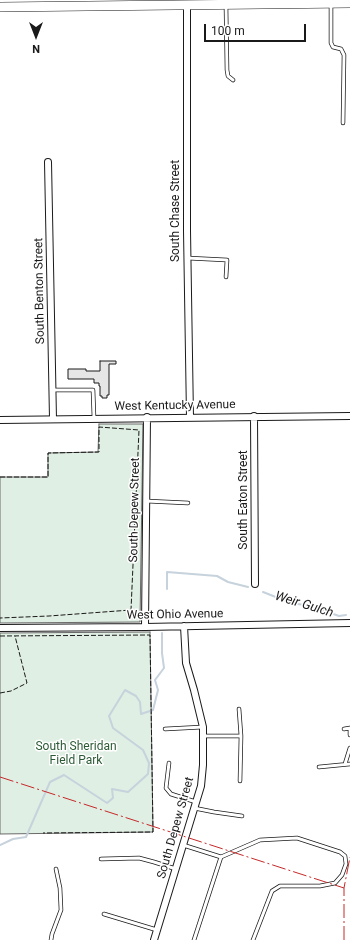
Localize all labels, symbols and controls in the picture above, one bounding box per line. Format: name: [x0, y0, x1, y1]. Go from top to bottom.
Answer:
north arrow: [16, 16, 56, 56]
scale bar: [206, 16, 308, 42]
text: 100 m: [211, 24, 245, 38]
text: N: [32, 42, 40, 55]
street label: South Chase Street: [169, 160, 183, 262]
street label: South Benton Street: [32, 238, 48, 344]
street label: West Kentucky Avenue: [114, 398, 236, 414]
street label: South Eaton Street: [237, 450, 251, 550]
street label: South Depew Street: [127, 457, 143, 563]
water label: Weir Gulch: [273, 589, 335, 621]
street label: West Ohio Avenue: [126, 607, 224, 623]
park label: South Sheridan Field Park: [35, 740, 117, 768]
street label: South Depew Street: [155, 776, 197, 880]

